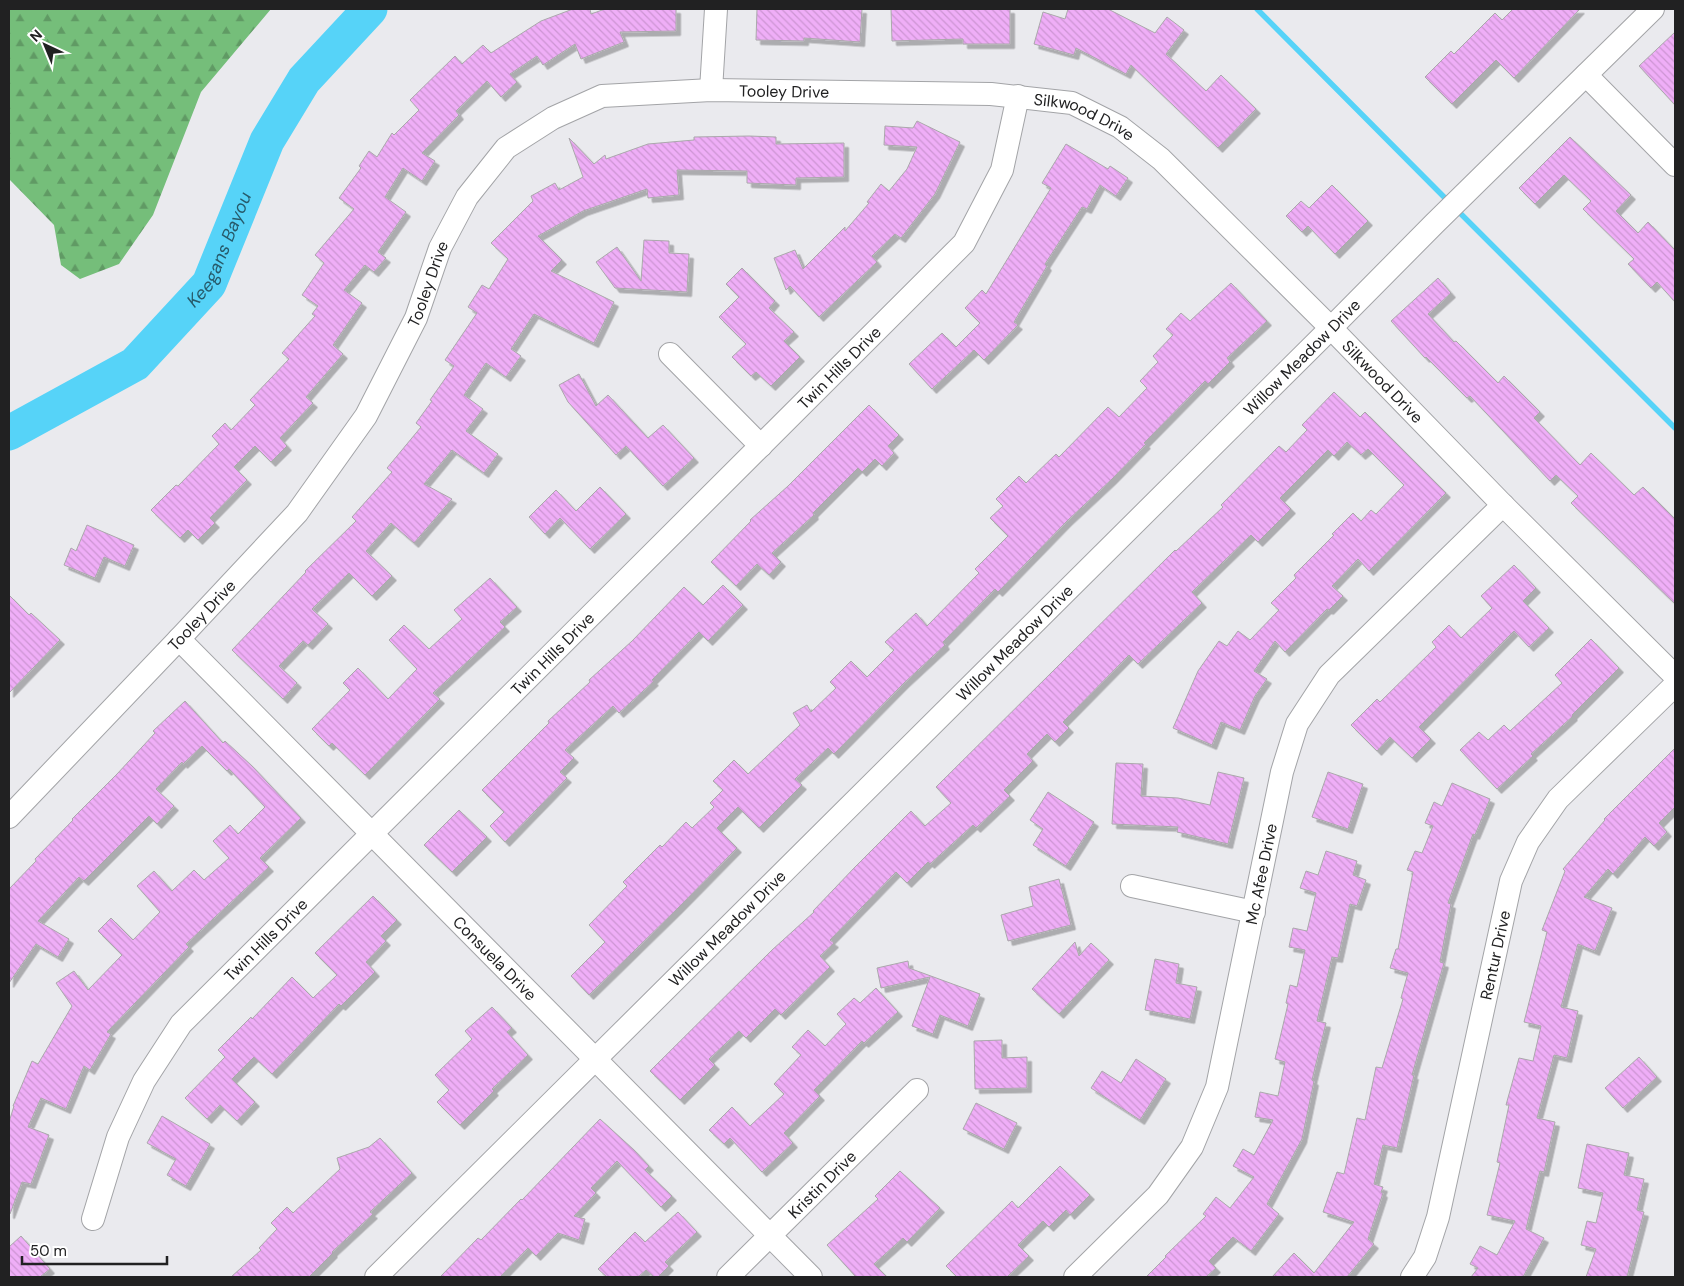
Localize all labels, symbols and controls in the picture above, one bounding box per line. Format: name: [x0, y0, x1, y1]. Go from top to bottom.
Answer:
north arrow: [20, 20, 70, 70]
text: N: [26, 26, 46, 46]
street label: Tooley Drive: [739, 80, 829, 103]
street label: Silkwood Drive: [1033, 89, 1139, 146]
water label: Keegans Bayou: [181, 188, 257, 312]
street label: Tooley Drive: [403, 237, 453, 331]
street label: Willow Meadow Drive: [1239, 295, 1365, 420]
street label: Twin Hills Drive: [793, 322, 886, 414]
street label: Silkwood Drive: [1337, 336, 1428, 428]
street label: Tooley Drive: [163, 575, 240, 655]
street label: Willow Meadow Drive: [952, 580, 1078, 706]
street label: Twin Hills Drive: [506, 608, 599, 700]
street label: Mc Afee Drive: [1241, 822, 1282, 927]
street label: Willow Meadow Drive: [664, 866, 791, 991]
street label: Twin Hills Drive: [220, 894, 312, 986]
street label: Rentur Drive: [1475, 909, 1515, 1002]
street label: Consuela Drive: [448, 912, 541, 1005]
street label: Kristin Drive: [783, 1146, 861, 1223]
scale bar: [22, 1234, 168, 1266]
text: 50 m: [30, 1241, 67, 1261]

